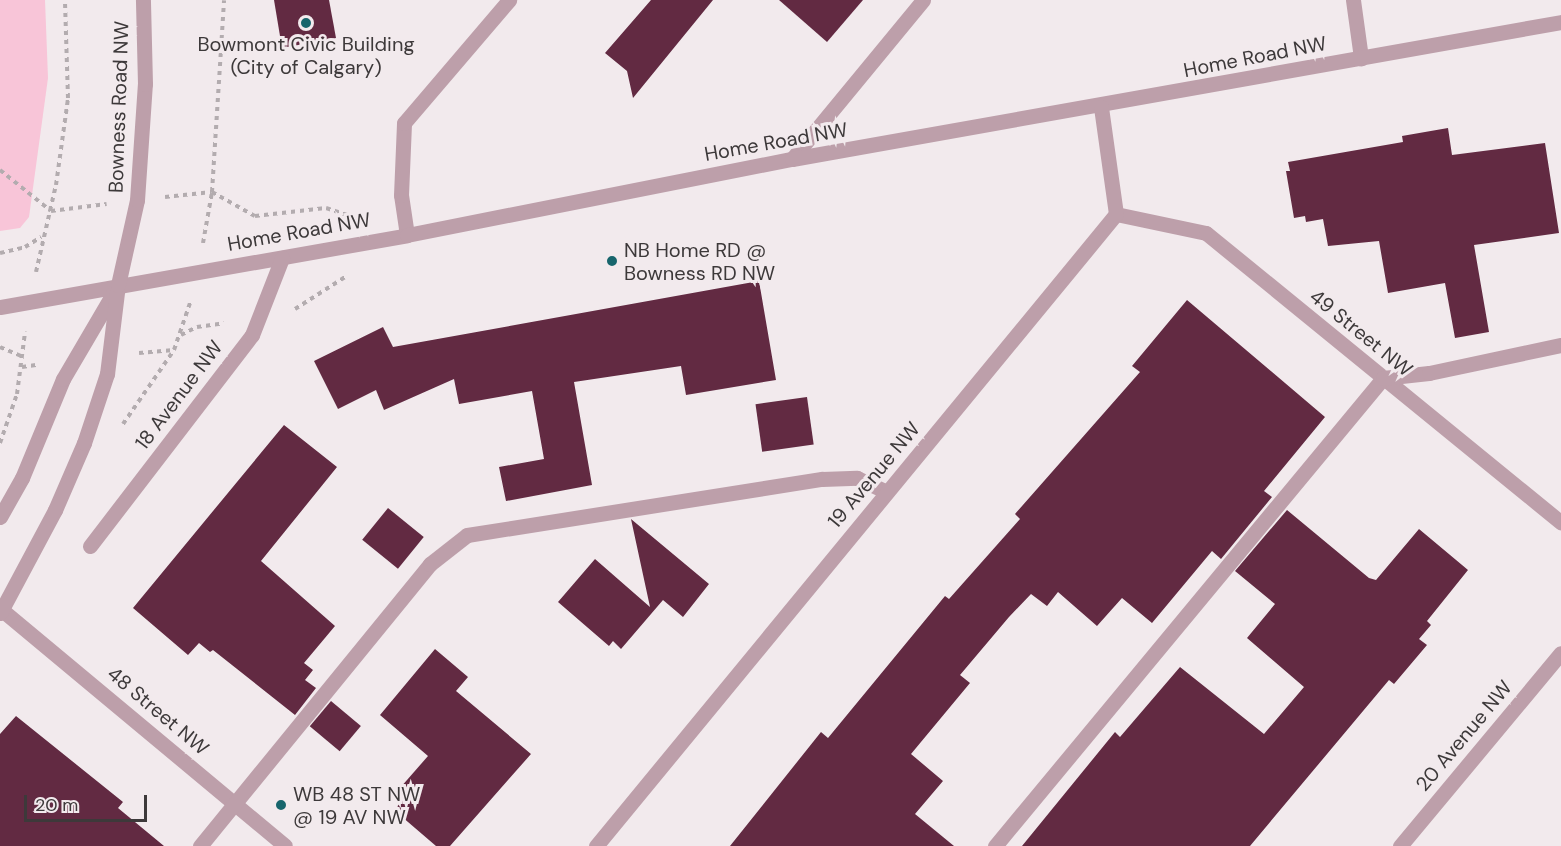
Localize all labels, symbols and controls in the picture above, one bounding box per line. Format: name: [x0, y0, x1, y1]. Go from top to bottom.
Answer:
marker: Bowmont Civic Building (City of Calgary): [299, 16, 313, 30]
street label: Bowness Road NW: [104, 21, 134, 193]
street label: Home Road NW: [1182, 31, 1328, 83]
place label: Bowmont Civic Building (City of Calgary): [197, 33, 415, 80]
street label: Home Road NW: [702, 118, 850, 166]
street label: Home Road NW: [225, 208, 373, 256]
place label: NB Home RD @ Bowness RD NW: [624, 238, 775, 285]
marker: NB Home RD @ Bowness RD NW: [605, 254, 619, 268]
street label: 49 Street NW: [1305, 284, 1417, 382]
street label: 18 Avenue NW: [130, 336, 228, 454]
street label: 19 Avenue NW: [823, 417, 925, 533]
street label: 48 Street NW: [102, 662, 214, 760]
street label: 20 Avenue NW: [1411, 676, 1517, 796]
place label: WB 48 ST NW @ 19 AV NW: [293, 782, 420, 829]
scale bar: [27, 783, 150, 821]
text: 20 m: [35, 793, 78, 817]
marker: WB 48 ST NW @ 19 AV NW: [274, 798, 288, 812]

